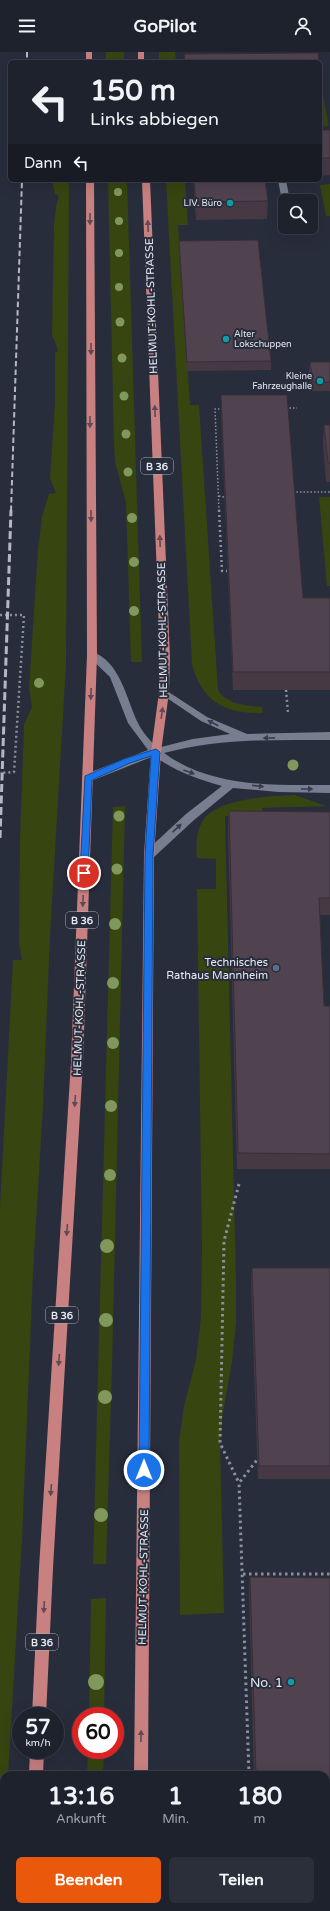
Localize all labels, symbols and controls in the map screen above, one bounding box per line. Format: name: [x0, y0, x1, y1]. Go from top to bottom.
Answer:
icon: menu: [16, 15, 38, 37]
text: GoPilot: [134, 15, 196, 37]
icon: person: [292, 15, 314, 37]
text: 150 m: [90, 74, 176, 108]
icon: left: [24, 76, 76, 128]
text: Links abbiegen: [90, 108, 219, 130]
icon: left: [70, 152, 92, 174]
text: Dann: [24, 154, 62, 172]
map controls: [278, 194, 318, 234]
button: search: [278, 194, 318, 234]
place label: LIV. Büro: [183, 198, 223, 209]
marker: LIV. Büro: [225, 198, 235, 208]
one-way arrow: [87, 213, 93, 226]
one-way arrow: [144, 220, 151, 232]
street label: HELMUT-KOHL-STRASSE: [143, 238, 160, 374]
place label: Alter Lokschuppen: [234, 329, 292, 350]
marker: Alter Lokschuppen: [221, 334, 231, 344]
one-way arrow: [88, 343, 94, 356]
place label: Kleine Fahrzeughalle: [252, 371, 312, 392]
marker: Kleine Fahrzeughalle: [315, 376, 325, 386]
one-way arrow: [152, 404, 158, 417]
one-way arrow: [87, 416, 94, 428]
road number: B 36: [141, 458, 173, 474]
one-way arrow: [87, 510, 94, 522]
one-way arrow: [157, 534, 163, 547]
street label: HELMUT-KOHL-STRASSE: [155, 562, 170, 698]
one-way arrow: [88, 688, 94, 701]
one-way arrow: [159, 707, 165, 719]
one-way arrow: [207, 720, 219, 726]
one-way arrow: [263, 734, 275, 741]
one-way arrow: [183, 770, 195, 776]
one-way arrow: [252, 783, 264, 790]
one-way arrow: [301, 786, 314, 792]
one-way arrow: [173, 824, 182, 833]
pin: [67, 856, 101, 890]
icon: arrive: [73, 862, 95, 884]
one-way arrow: [80, 895, 86, 908]
road number: B 36: [66, 912, 98, 928]
street label: HELMUT-KOHL-STRASSE: [71, 940, 88, 1076]
place label: Technisches Rathaus Mannheim: [166, 956, 268, 982]
marker: Technisches Rathaus Mannheim: [271, 963, 281, 973]
one-way arrow: [72, 1095, 78, 1108]
one-way arrow: [63, 1224, 70, 1236]
road number: B 36: [46, 1307, 78, 1323]
one-way arrow: [55, 1354, 62, 1366]
position arrow: [123, 1449, 165, 1491]
one-way arrow: [47, 1484, 54, 1496]
street label: HELMUT-KOHL-STRASSE: [136, 1509, 151, 1645]
one-way arrow: [41, 1601, 47, 1614]
road number: B 36: [26, 1634, 58, 1650]
place label: No. 1: [250, 1675, 283, 1691]
marker: No. 1: [286, 1677, 296, 1687]
speed limit sign: 60: [72, 1707, 124, 1759]
text: 57: [25, 1716, 51, 1740]
one-way arrow: [138, 1729, 144, 1742]
text: km/h: [25, 1737, 51, 1749]
text: 13:16: [48, 1782, 114, 1811]
text: 1: [168, 1782, 183, 1811]
text: 180: [237, 1782, 282, 1811]
text: Ankunft: [56, 1811, 106, 1827]
text: Min.: [162, 1811, 189, 1827]
text: m: [254, 1811, 266, 1827]
button: Beenden: [16, 1857, 161, 1903]
button: Teilen: [169, 1857, 314, 1903]

